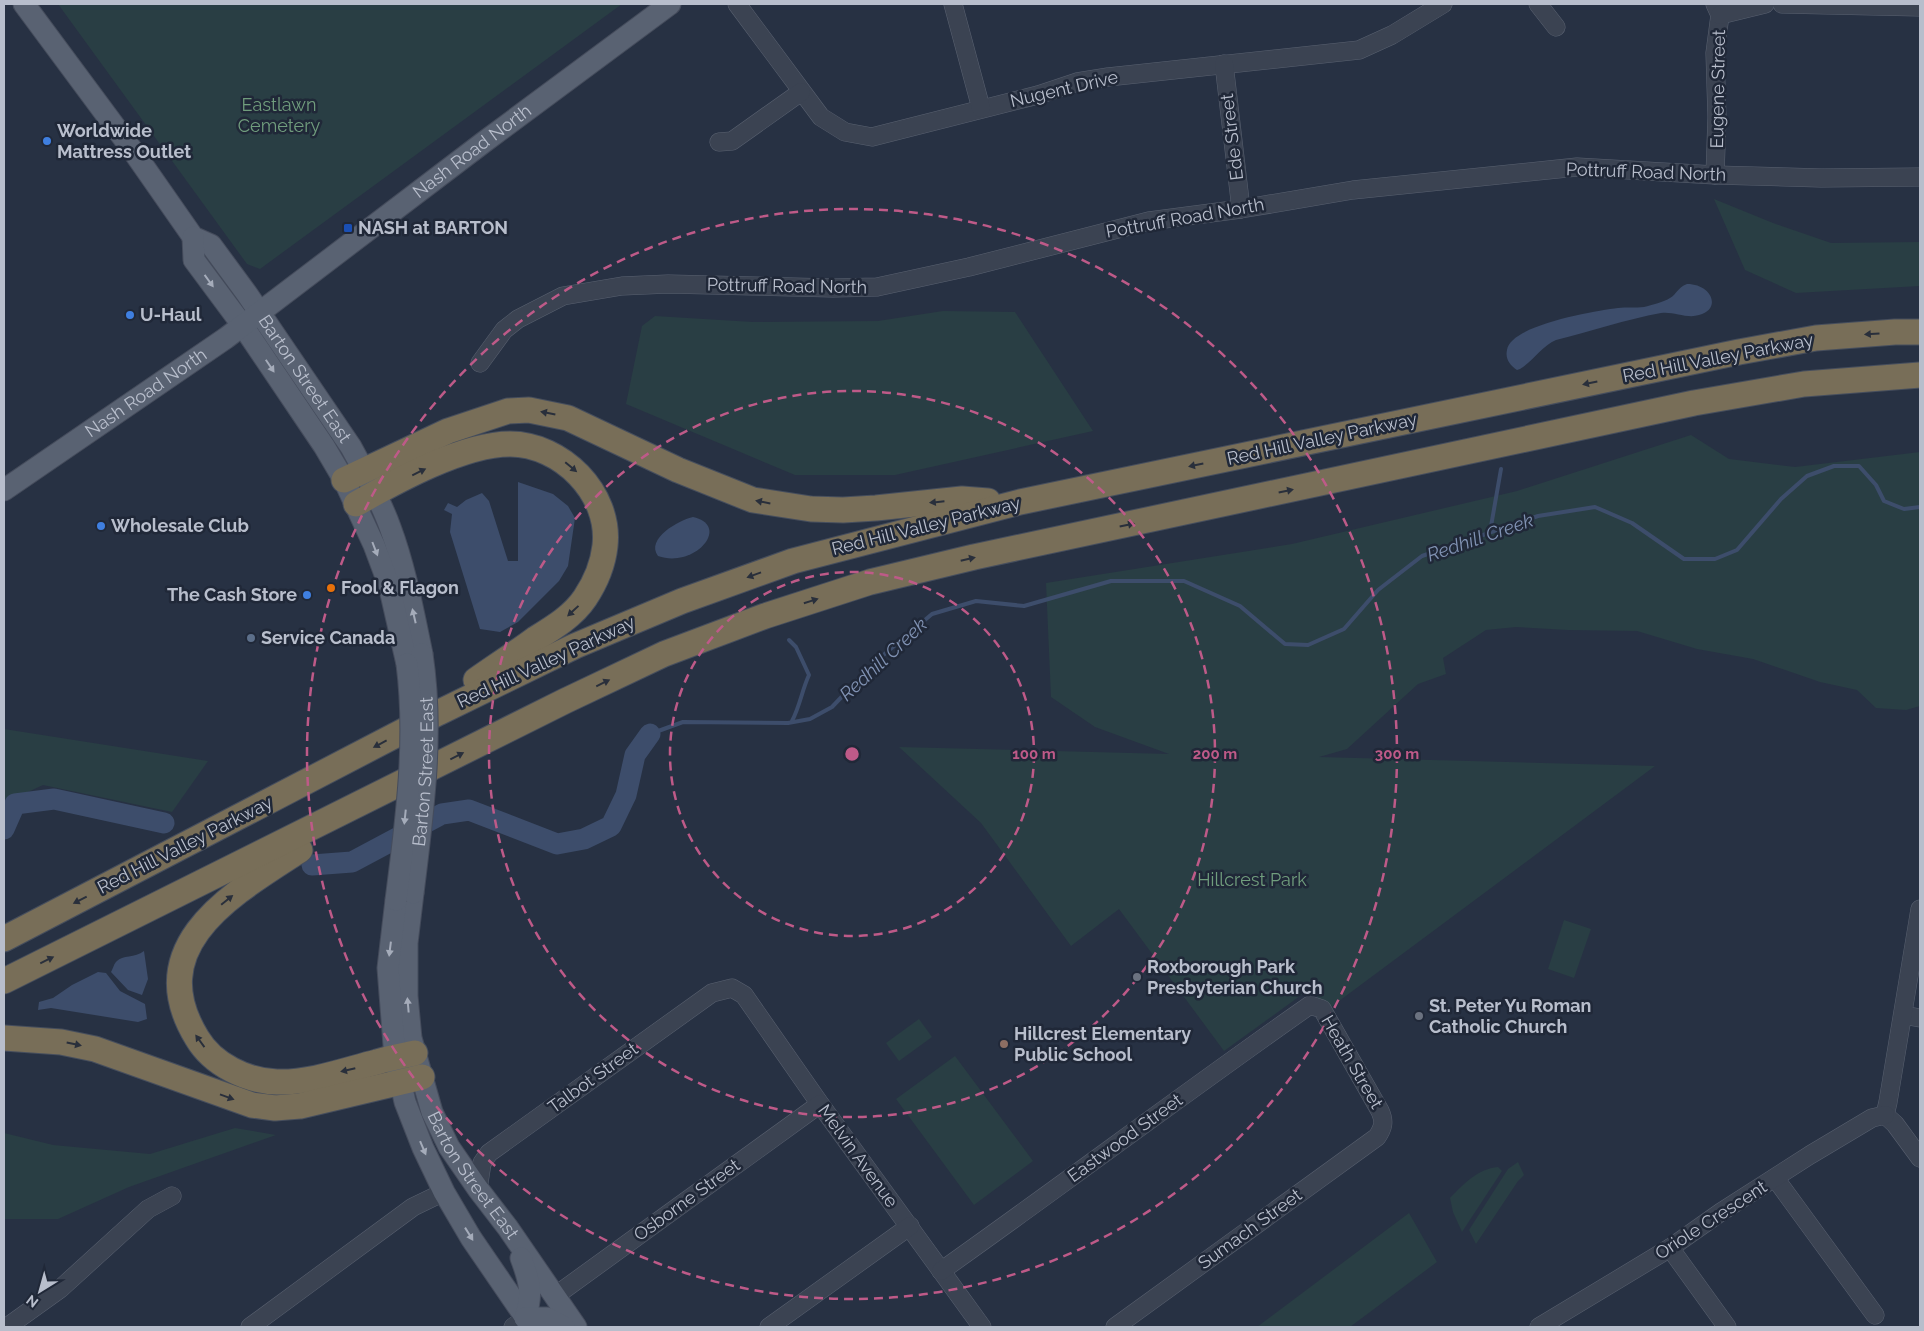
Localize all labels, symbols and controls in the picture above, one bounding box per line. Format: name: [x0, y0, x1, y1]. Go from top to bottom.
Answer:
street label: Eugene Street: [1706, 29, 1729, 149]
street label: Nugent Drive: [1008, 66, 1120, 111]
street label: Ede Street: [1216, 93, 1247, 181]
park label: Eastlawn Cemetery: [238, 94, 320, 136]
street label: Nash Road North: [409, 100, 535, 202]
place label: Worldwide Mattress Outlet: [57, 120, 191, 162]
marker: Worldwide Mattress Outlet: [41, 135, 53, 147]
street label: Pottruff Road North: [1565, 158, 1727, 185]
street label: Pottruff Road North: [1104, 193, 1266, 242]
place label: NASH at BARTON: [358, 217, 508, 238]
marker: NASH at BARTON: [342, 222, 354, 234]
one-way arrow: [204, 274, 214, 288]
street label: Pottruff Road North: [707, 274, 867, 297]
place label: U-Haul: [140, 304, 202, 325]
marker: U-Haul: [124, 309, 136, 321]
street label: Barton Street East: [254, 311, 356, 446]
street label: Red Hill Valley Parkway: [1621, 329, 1815, 386]
one-way arrow: [1863, 330, 1879, 338]
street label: Nash Road North: [81, 343, 210, 441]
one-way arrow: [265, 360, 275, 373]
one-way arrow: [1582, 379, 1598, 387]
street label: Red Hill Valley Parkway: [1225, 408, 1419, 469]
one-way arrow: [540, 409, 556, 417]
one-way arrow: [564, 462, 577, 473]
one-way arrow: [1187, 462, 1203, 470]
one-way arrow: [412, 468, 426, 476]
one-way arrow: [1278, 486, 1294, 494]
street label: Red Hill Valley Parkway: [829, 492, 1023, 559]
one-way arrow: [755, 498, 770, 506]
one-way arrow: [928, 498, 944, 506]
water label: Redhill Creek: [1424, 508, 1536, 566]
place label: Wholesale Club: [111, 515, 249, 536]
marker: Wholesale Club: [95, 520, 107, 532]
one-way arrow: [1119, 521, 1135, 529]
one-way arrow: [372, 542, 380, 556]
one-way arrow: [961, 555, 976, 563]
one-way arrow: [746, 571, 761, 579]
place label: Fool & Flagon: [341, 577, 459, 598]
marker: Fool & Flagon: [325, 582, 337, 594]
place label: The Cash Store: [167, 584, 297, 605]
marker: The Cash Store: [301, 589, 313, 601]
one-way arrow: [804, 597, 819, 605]
one-way arrow: [567, 605, 580, 616]
one-way arrow: [410, 608, 418, 623]
street label: Red Hill Valley Parkway: [454, 611, 638, 712]
water label: Redhill Creek: [835, 613, 931, 705]
place label: Service Canada: [261, 627, 395, 648]
marker: Service Canada: [245, 632, 257, 644]
one-way arrow: [596, 679, 610, 687]
street label: Barton Street East: [408, 696, 437, 847]
one-way arrow: [372, 740, 387, 748]
centre of rings: [843, 745, 861, 763]
text: 100 m: [1012, 745, 1056, 763]
text: 200 m: [1193, 745, 1237, 763]
text: 300 m: [1375, 745, 1419, 763]
one-way arrow: [450, 752, 464, 760]
street label: Red Hill Valley Parkway: [94, 791, 276, 898]
one-way arrow: [401, 809, 409, 825]
park label: Hillcrest Park: [1197, 869, 1307, 890]
one-way arrow: [220, 894, 233, 905]
one-way arrow: [73, 896, 87, 904]
one-way arrow: [386, 941, 394, 957]
one-way arrow: [40, 956, 55, 964]
place label: Roxborough Park Presbyterian Church: [1147, 956, 1323, 998]
marker: Roxborough Park Presbyterian Church: [1131, 971, 1143, 983]
place label: St. Peter Yu Roman Catholic Church: [1429, 995, 1591, 1037]
one-way arrow: [404, 997, 412, 1013]
marker: St. Peter Yu Roman Catholic Church: [1413, 1010, 1425, 1022]
street label: Heath Street: [1317, 1011, 1388, 1112]
place label: Hillcrest Elementary Public School: [1014, 1023, 1191, 1065]
one-way arrow: [194, 1035, 205, 1048]
street label: Talbot Street: [544, 1038, 642, 1117]
marker: Hillcrest Elementary Public School: [998, 1038, 1010, 1050]
one-way arrow: [66, 1041, 82, 1049]
one-way arrow: [339, 1067, 355, 1075]
street label: Eastwood Street: [1063, 1089, 1186, 1186]
one-way arrow: [220, 1094, 235, 1101]
street label: Melvin Avenue: [814, 1100, 903, 1212]
street label: Barton Street East: [423, 1108, 523, 1243]
one-way arrow: [419, 1141, 427, 1155]
street label: Osborne Street: [630, 1154, 744, 1245]
street label: Oriole Crescent: [1651, 1176, 1770, 1263]
street label: Sumach Street: [1194, 1184, 1306, 1273]
one-way arrow: [465, 1228, 474, 1241]
north arrow: [15, 1266, 65, 1316]
text: N: [23, 1292, 41, 1311]

